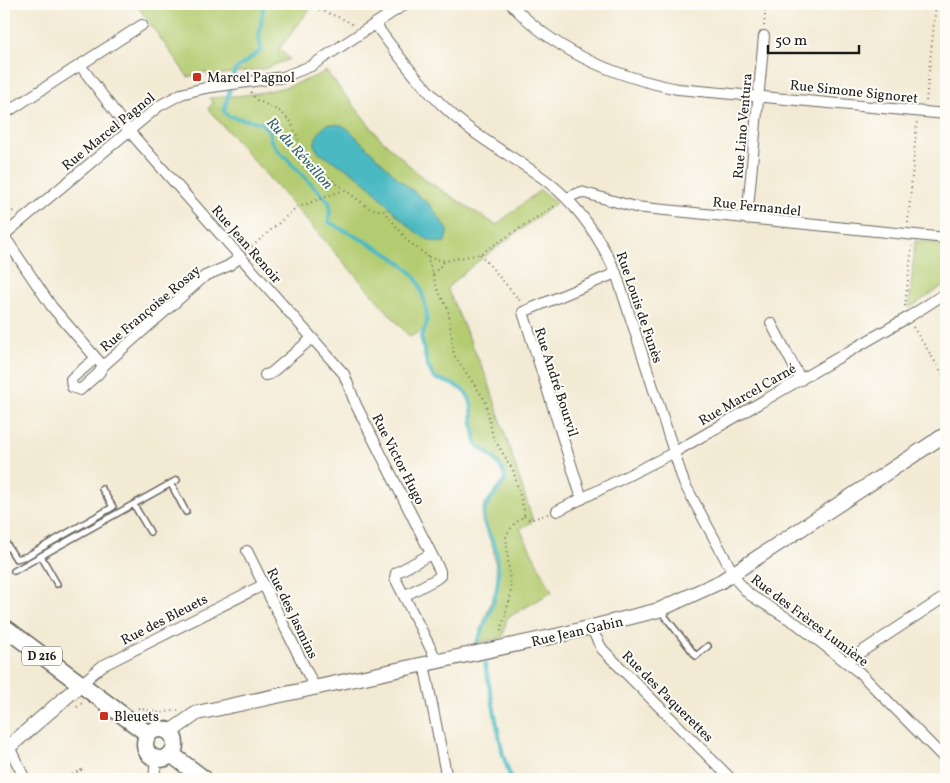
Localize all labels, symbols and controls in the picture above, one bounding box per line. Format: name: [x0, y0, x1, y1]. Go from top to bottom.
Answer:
scale bar: [768, 22, 859, 54]
text: 50 m: [775, 31, 807, 52]
place label: Marcel Pagnol: [207, 69, 295, 88]
marker: Marcel Pagnol: [191, 71, 203, 83]
street label: Rue Lino Ventura: [729, 72, 758, 180]
street label: Rue Simone Signoret: [789, 76, 919, 109]
street label: Rue Marcel Pagnol: [58, 89, 160, 176]
water label: Ru du Réveillon: [261, 113, 337, 195]
street label: Rue Fernandel: [712, 193, 802, 222]
street label: Rue Jean Renoir: [207, 202, 285, 288]
street label: Rue Louis de Funès: [611, 249, 667, 366]
street label: Rue Françoise Rosay: [97, 261, 206, 357]
street label: Rue André Bourvil: [529, 325, 582, 440]
street label: Rue Marcel Carné: [696, 359, 800, 431]
street label: Rue Victor Hugo: [367, 411, 429, 508]
street label: Rue des Jasmins: [261, 565, 322, 662]
street label: Rue des Frères Lumière: [746, 571, 872, 672]
street label: Rue des Bleuets: [118, 590, 211, 650]
street label: Rue Jean Gabin: [530, 613, 625, 652]
road number: D 216: [22, 646, 62, 666]
street label: Rue des Paquerettes: [617, 647, 717, 747]
place label: Bleuets: [114, 708, 159, 727]
marker: Bleuets: [98, 710, 110, 722]

